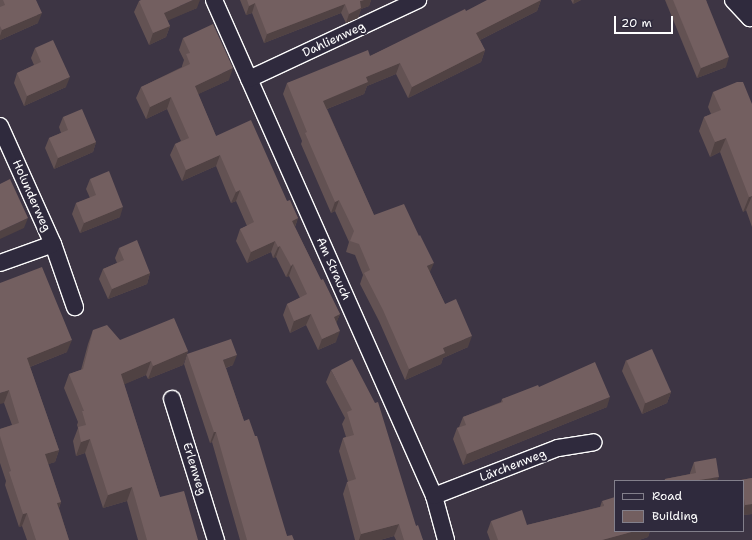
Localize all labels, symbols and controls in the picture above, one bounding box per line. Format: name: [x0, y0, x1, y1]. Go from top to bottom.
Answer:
scale bar: [616, 8, 675, 34]
text: 20 m: [621, 15, 652, 31]
street label: Dahlienweg: [300, 19, 368, 61]
street label: Holunderweg: [9, 158, 53, 234]
street label: Am Strauch: [313, 235, 353, 303]
street label: Erlenweg: [179, 441, 209, 497]
street label: Lärchenweg: [478, 447, 548, 485]
legend: [614, 480, 744, 532]
text: Road: [652, 488, 682, 504]
text: Building: [652, 508, 698, 524]

